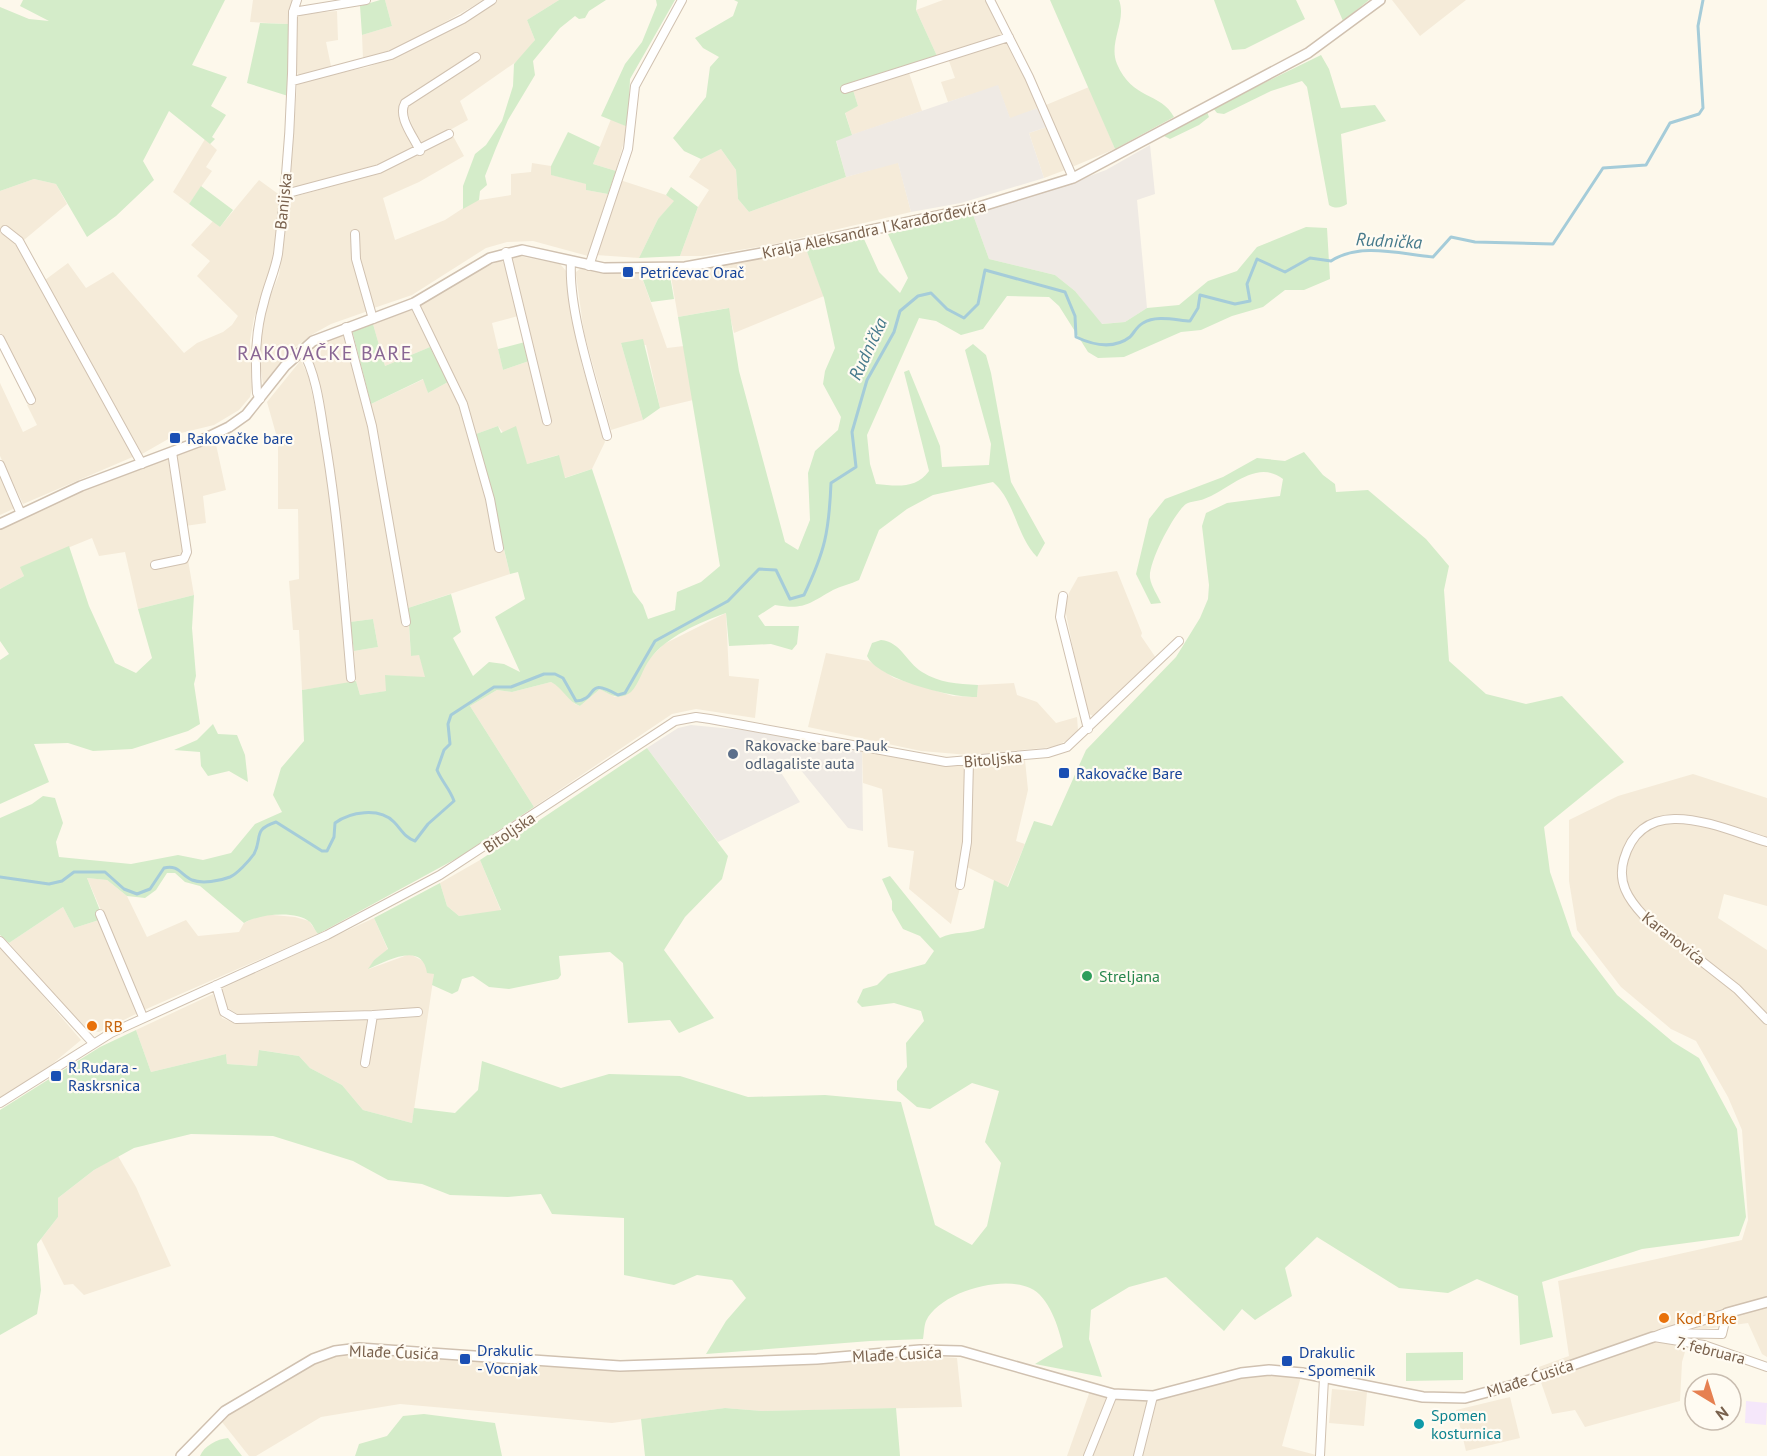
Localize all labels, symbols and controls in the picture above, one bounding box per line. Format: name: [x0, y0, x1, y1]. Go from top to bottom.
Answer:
street label: Banijska: [270, 172, 296, 230]
street label: Kralja Aleksandra I Karađorđevića: [760, 195, 988, 263]
water label: Rudnička: [1355, 227, 1423, 254]
place label: Petrićevac Orač: [640, 262, 745, 282]
marker: Petrićevac Orač: [621, 265, 635, 279]
water label: Rudnička: [843, 314, 892, 384]
district label: RAKOVAČKE BARE: [237, 340, 413, 366]
place label: Rakovačke bare: [187, 428, 293, 448]
marker: Rakovačke bare: [168, 431, 182, 445]
place label: Rakovacke bare Pauk odlagaliste auta: [745, 735, 888, 773]
street label: Bitoljska: [963, 746, 1023, 772]
marker: Rakovacke bare Pauk odlagaliste auta: [726, 747, 740, 761]
place label: Rakovačke Bare: [1076, 763, 1183, 783]
marker: Rakovačke Bare: [1057, 766, 1071, 780]
street label: Bitoljska: [479, 807, 539, 857]
street label: Karanovića: [1638, 907, 1710, 969]
place label: Streljana: [1099, 966, 1160, 986]
marker: Streljana: [1080, 969, 1094, 983]
place label: RB: [104, 1016, 123, 1036]
marker: RB: [85, 1019, 99, 1033]
place label: R.Rudara - Raskrsnica: [68, 1057, 140, 1095]
marker: R.Rudara - Raskrsnica: [49, 1069, 63, 1083]
place label: Kod Brke: [1676, 1308, 1737, 1328]
marker: Kod Brke: [1657, 1311, 1671, 1325]
street label: 7. februara: [1674, 1332, 1748, 1368]
street label: Mlađe Ćusića: [349, 1340, 439, 1364]
place label: Drakulic - Vocnjak: [477, 1340, 538, 1378]
street label: Mlađe Ćusića: [852, 1342, 942, 1366]
place label: Drakulic - Spomenik: [1299, 1342, 1376, 1380]
marker: Drakulic - Vocnjak: [458, 1352, 472, 1366]
marker: Drakulic - Spomenik: [1280, 1354, 1294, 1368]
street label: Mlađe Ćusića: [1484, 1355, 1576, 1401]
north arrow: [1683, 1372, 1743, 1432]
text: N: [1712, 1403, 1733, 1425]
place label: Spomen kosturnica: [1431, 1405, 1501, 1443]
marker: Spomen kosturnica: [1412, 1417, 1426, 1431]

